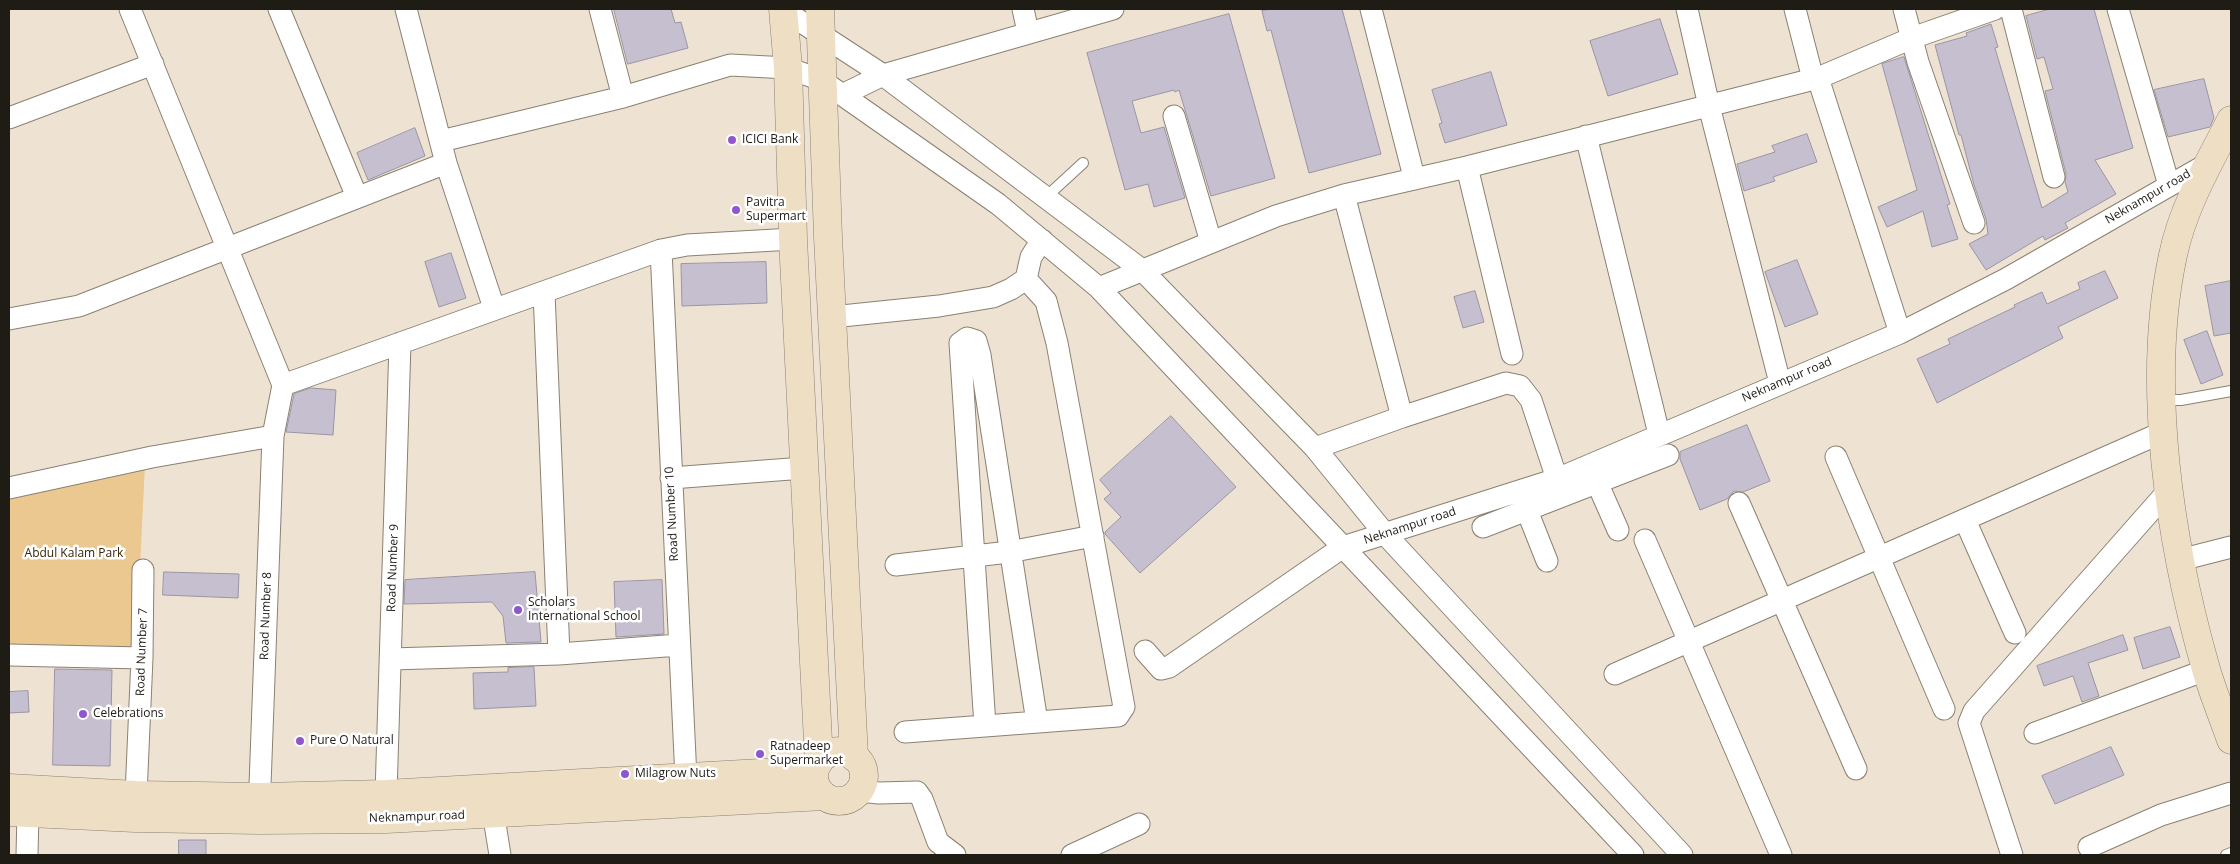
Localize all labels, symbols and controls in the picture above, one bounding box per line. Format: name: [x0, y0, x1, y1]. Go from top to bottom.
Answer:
place label: ICICI Bank: [742, 133, 798, 147]
marker: ICICI Bank: [726, 134, 738, 146]
street label: Neknampur road: [2103, 167, 2193, 227]
place label: Pavitra Supermart: [746, 196, 806, 224]
marker: Pavitra Supermart: [730, 204, 742, 216]
street label: Neknampur road: [1740, 355, 1834, 405]
street label: Road Number 10: [662, 466, 682, 562]
street label: Neknampur road: [1362, 504, 1458, 548]
street label: Road Number 9: [384, 524, 402, 612]
park label: Abdul Kalam Park: [25, 547, 123, 561]
street label: Road Number 8: [257, 572, 275, 660]
place label: Scholars International School: [528, 596, 641, 624]
marker: Scholars International School: [512, 604, 524, 616]
street label: Road Number 7: [133, 608, 151, 696]
place label: Celebrations: [93, 707, 164, 721]
marker: Celebrations: [77, 708, 89, 720]
place label: Pure O Natural: [310, 734, 394, 748]
marker: Pure O Natural: [294, 735, 306, 747]
place label: Ratnadeep Supermarket: [770, 740, 843, 768]
marker: Ratnadeep Supermarket: [754, 748, 766, 760]
place label: Milagrow Nuts: [635, 767, 716, 781]
marker: Milagrow Nuts: [619, 768, 631, 780]
street label: Neknampur road: [369, 808, 465, 826]

